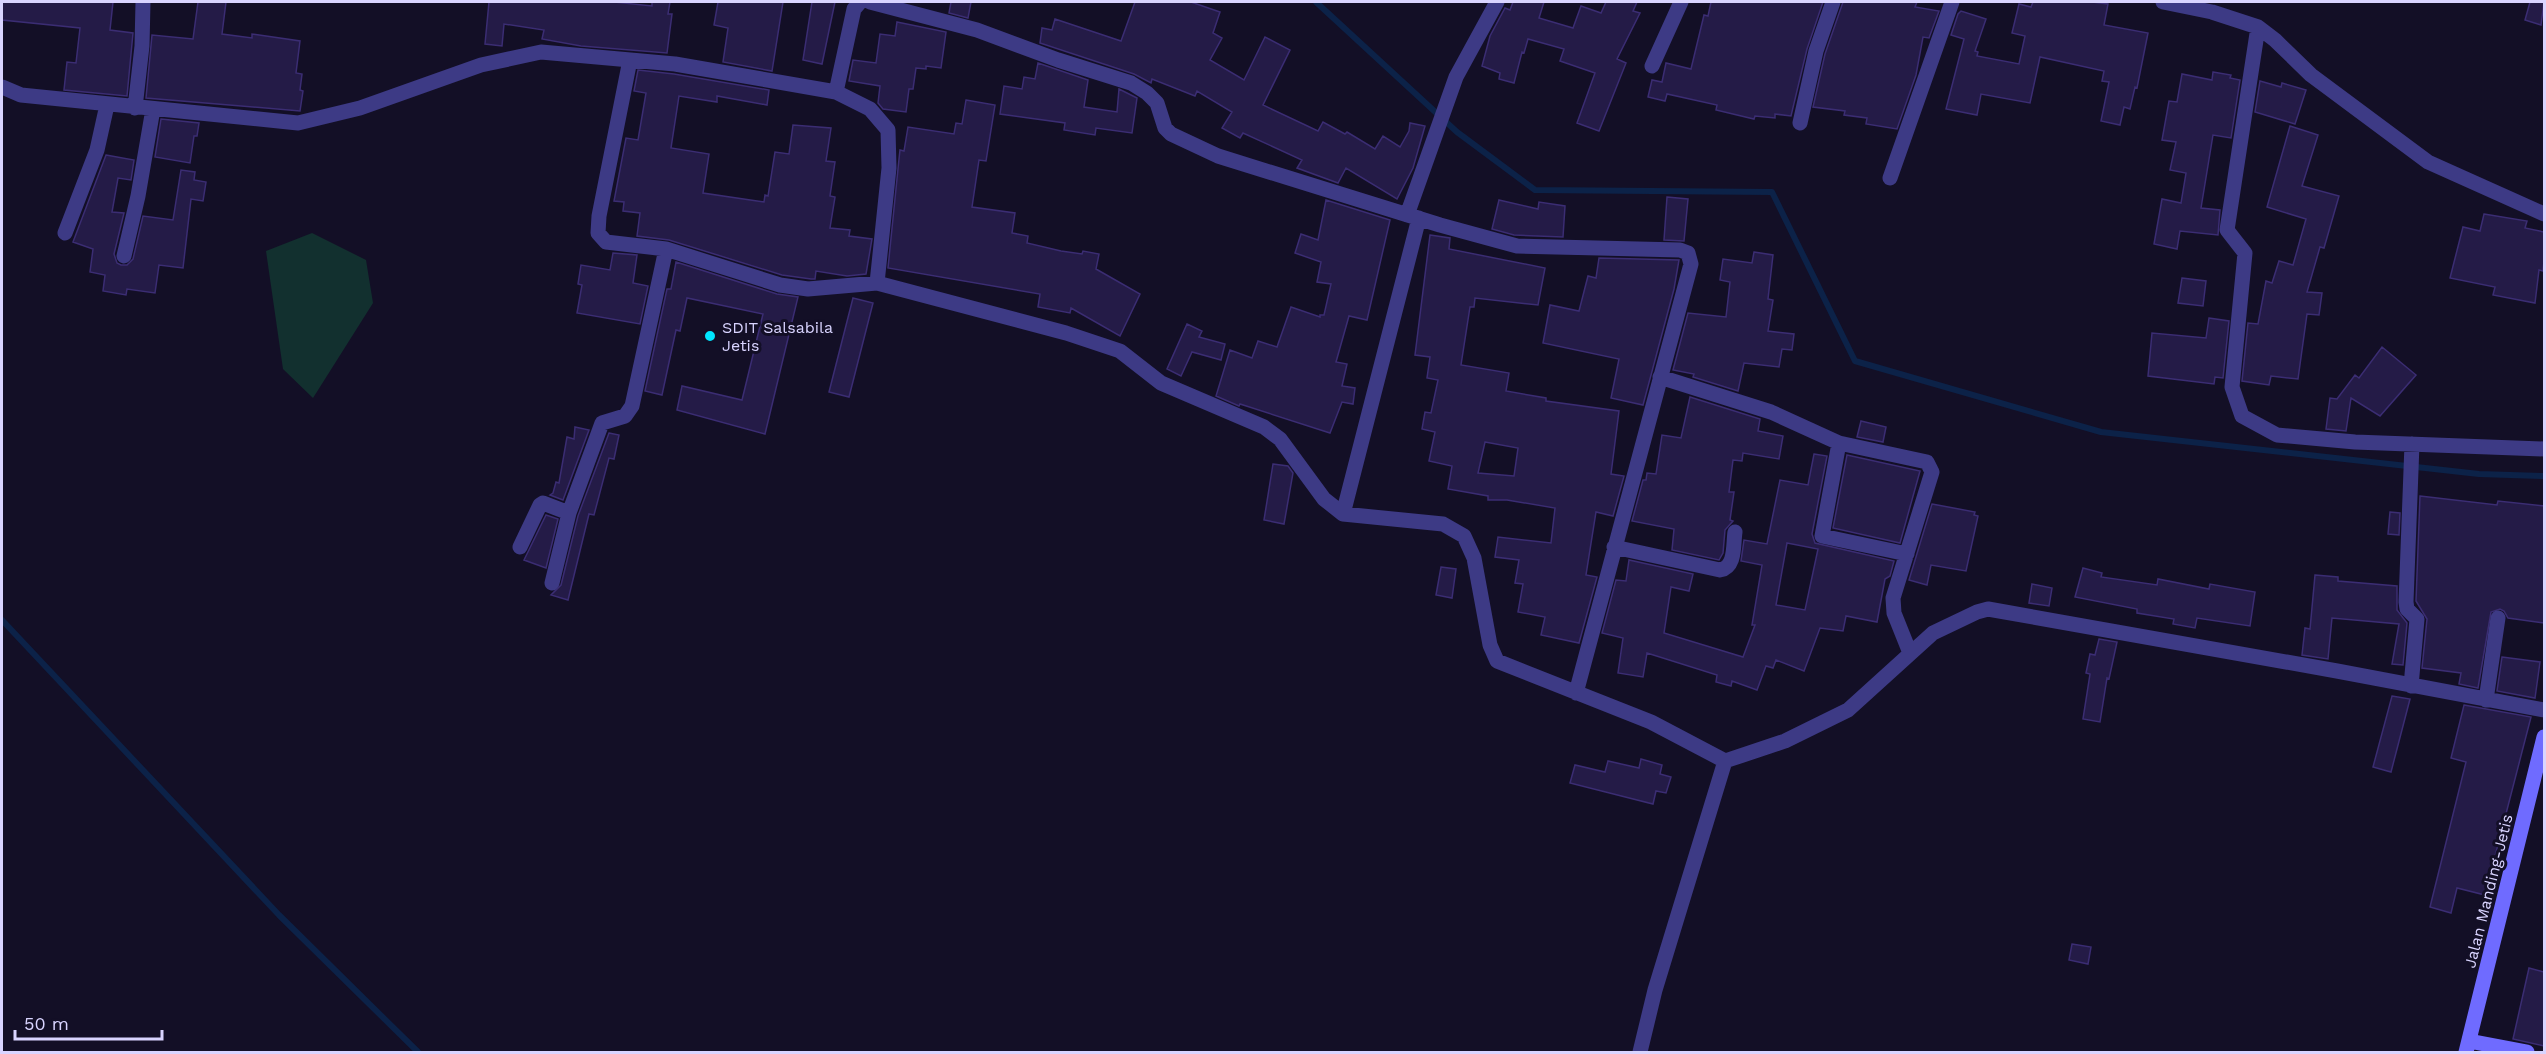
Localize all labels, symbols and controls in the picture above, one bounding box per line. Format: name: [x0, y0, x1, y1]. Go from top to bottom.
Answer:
place label: SDIT Salsabila Jetis: [722, 318, 833, 355]
marker: SDIT Salsabila Jetis: [703, 329, 717, 343]
street label: Jalan Manding-Jetis: [2460, 812, 2517, 970]
scale bar: [15, 1003, 162, 1041]
text: 50 m: [24, 1013, 69, 1034]

